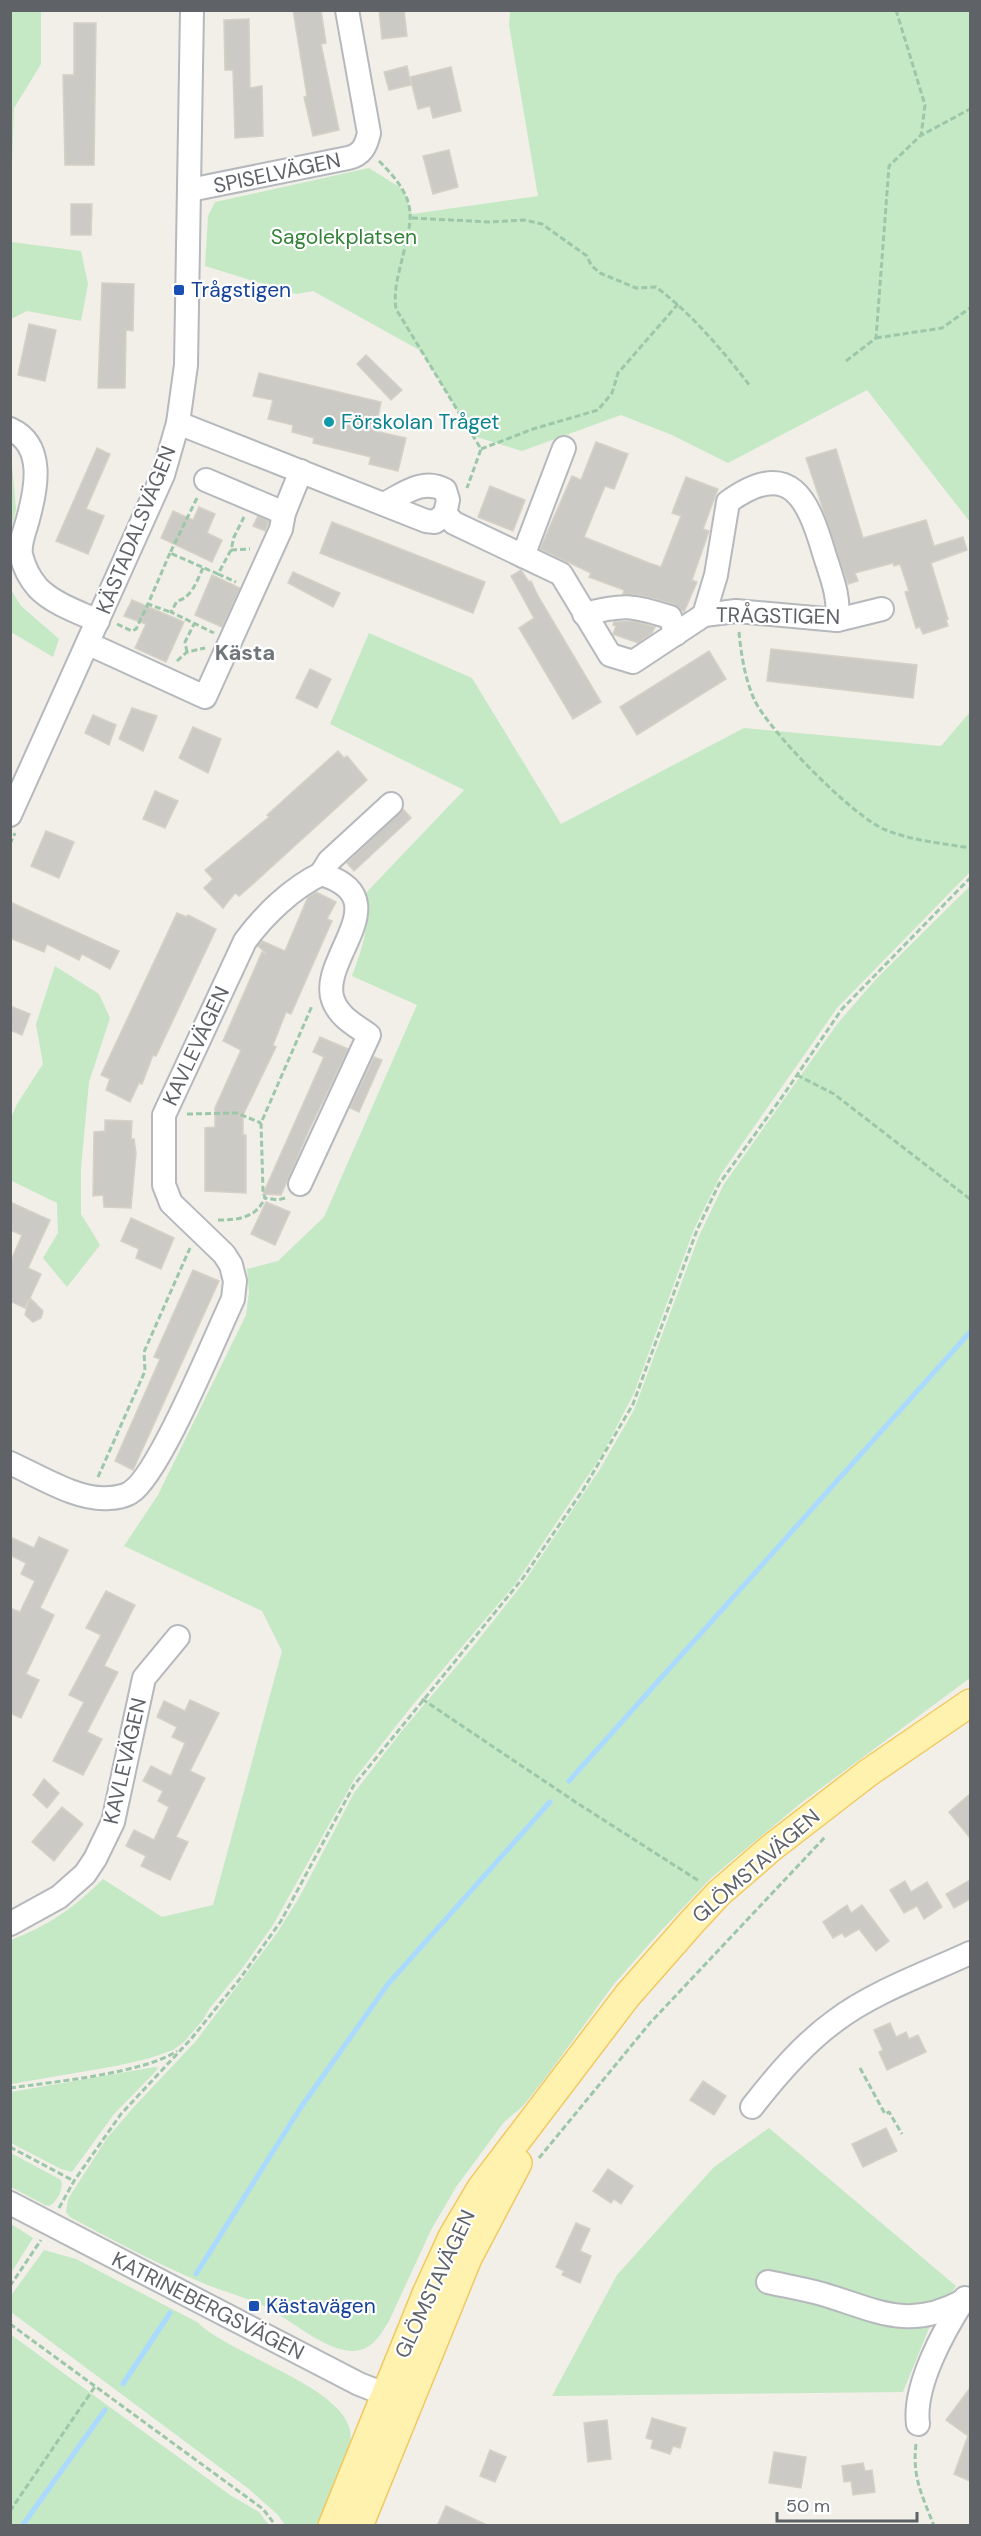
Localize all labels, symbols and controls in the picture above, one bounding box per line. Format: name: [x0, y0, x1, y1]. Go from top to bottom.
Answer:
street label: SPISELVÄGEN: [211, 146, 343, 200]
park label: Sagolekplatsen: [271, 223, 417, 251]
place label: Trågstigen: [191, 276, 291, 304]
marker: Trågstigen: [172, 283, 186, 297]
place label: Förskolan Tråget: [341, 408, 499, 436]
marker: Förskolan Tråget: [322, 415, 336, 429]
street label: KÄSTADALSVÄGEN: [89, 442, 183, 618]
street label: TRÅGSTIGEN: [716, 601, 840, 631]
district label: Kästa: [215, 638, 275, 667]
street label: KAVLEVÄGEN: [156, 982, 236, 1110]
street label: KAVLEVÄGEN: [97, 1695, 153, 1827]
street label: GLÖMSTAVÄGEN: [686, 1803, 826, 1929]
street label: GLÖMSTAVÄGEN: [388, 2205, 482, 2363]
street label: KATRINEBERGSVÄGEN: [107, 2245, 309, 2367]
place label: Kästavägen: [266, 2292, 376, 2320]
marker: Kästavägen: [247, 2299, 261, 2313]
scale bar: [777, 2485, 916, 2523]
text: 50 m: [786, 2494, 830, 2518]

